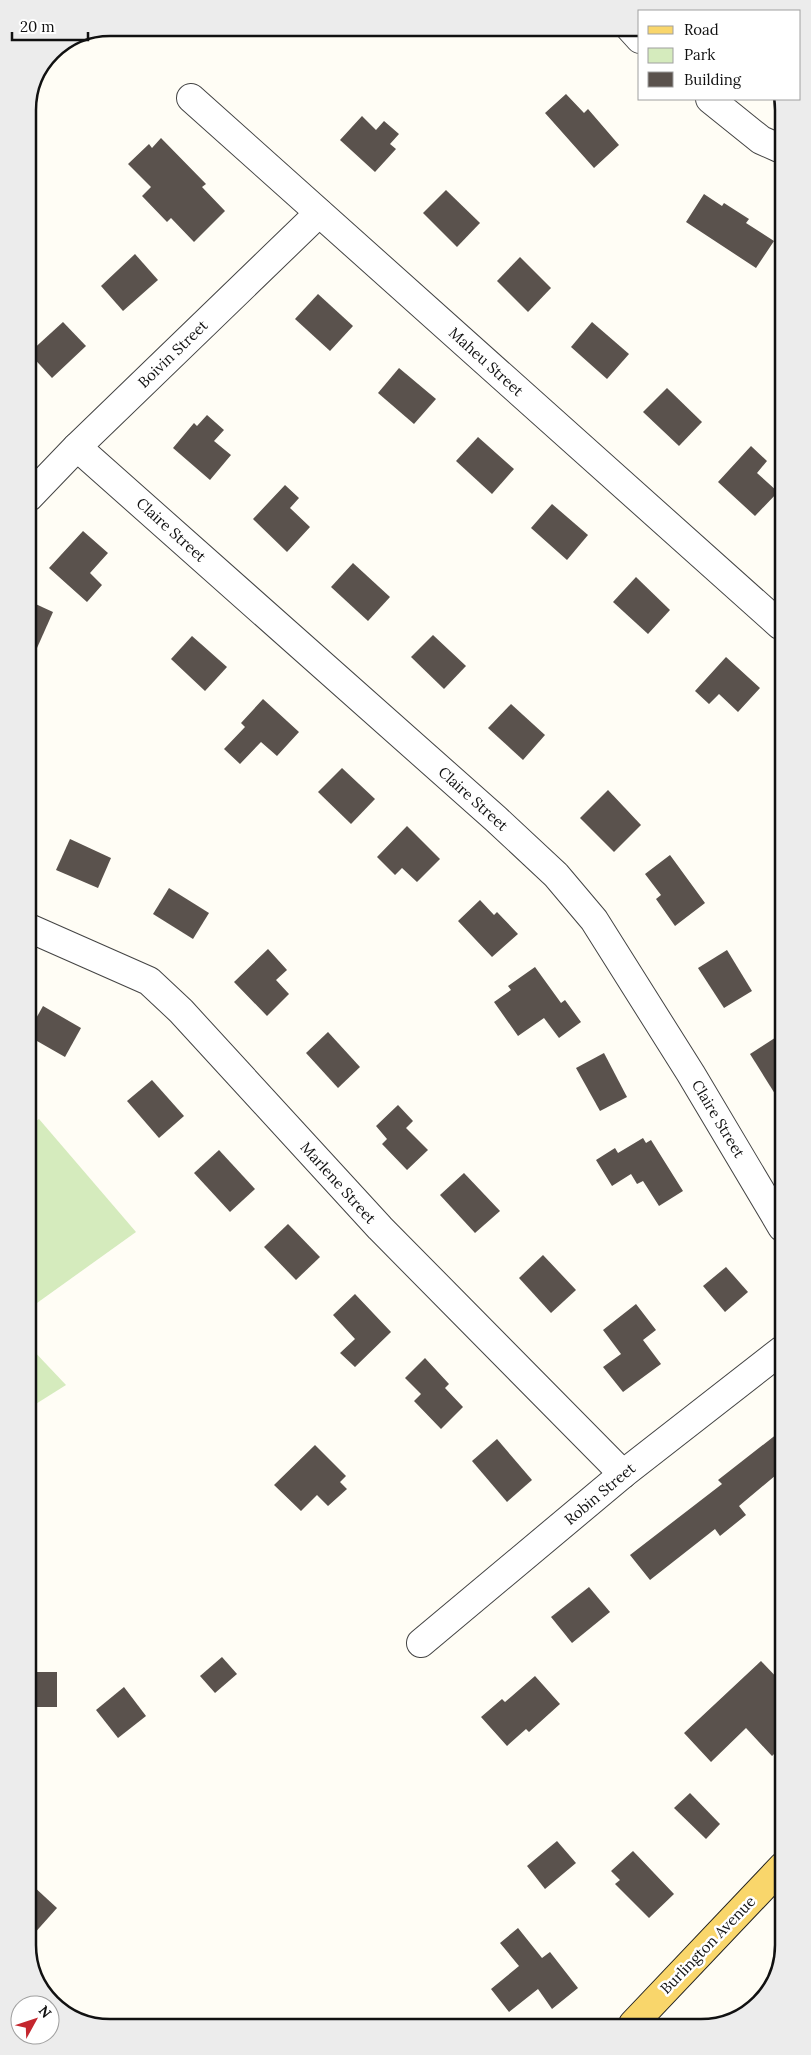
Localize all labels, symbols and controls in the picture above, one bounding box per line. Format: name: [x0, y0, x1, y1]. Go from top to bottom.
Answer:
scale bar: [12, 10, 89, 42]
legend: [638, 10, 801, 100]
text: 20 m: [20, 17, 55, 36]
text: Road: [684, 20, 719, 39]
text: Park: [684, 45, 715, 64]
text: Building: [684, 70, 742, 89]
street label: Boivin Street: [134, 316, 212, 392]
street label: Maheu Street: [445, 323, 528, 400]
street label: Claire Street: [132, 493, 210, 566]
street label: Claire Street: [434, 762, 512, 835]
street label: Claire Street: [688, 1076, 749, 1161]
street label: Marlene Street: [297, 1138, 380, 1228]
street label: Robin Street: [560, 1458, 639, 1529]
street label: Burlington Avenue: [656, 1892, 759, 1998]
north arrow: [10, 1995, 60, 2045]
text: N: [35, 2002, 55, 2022]

